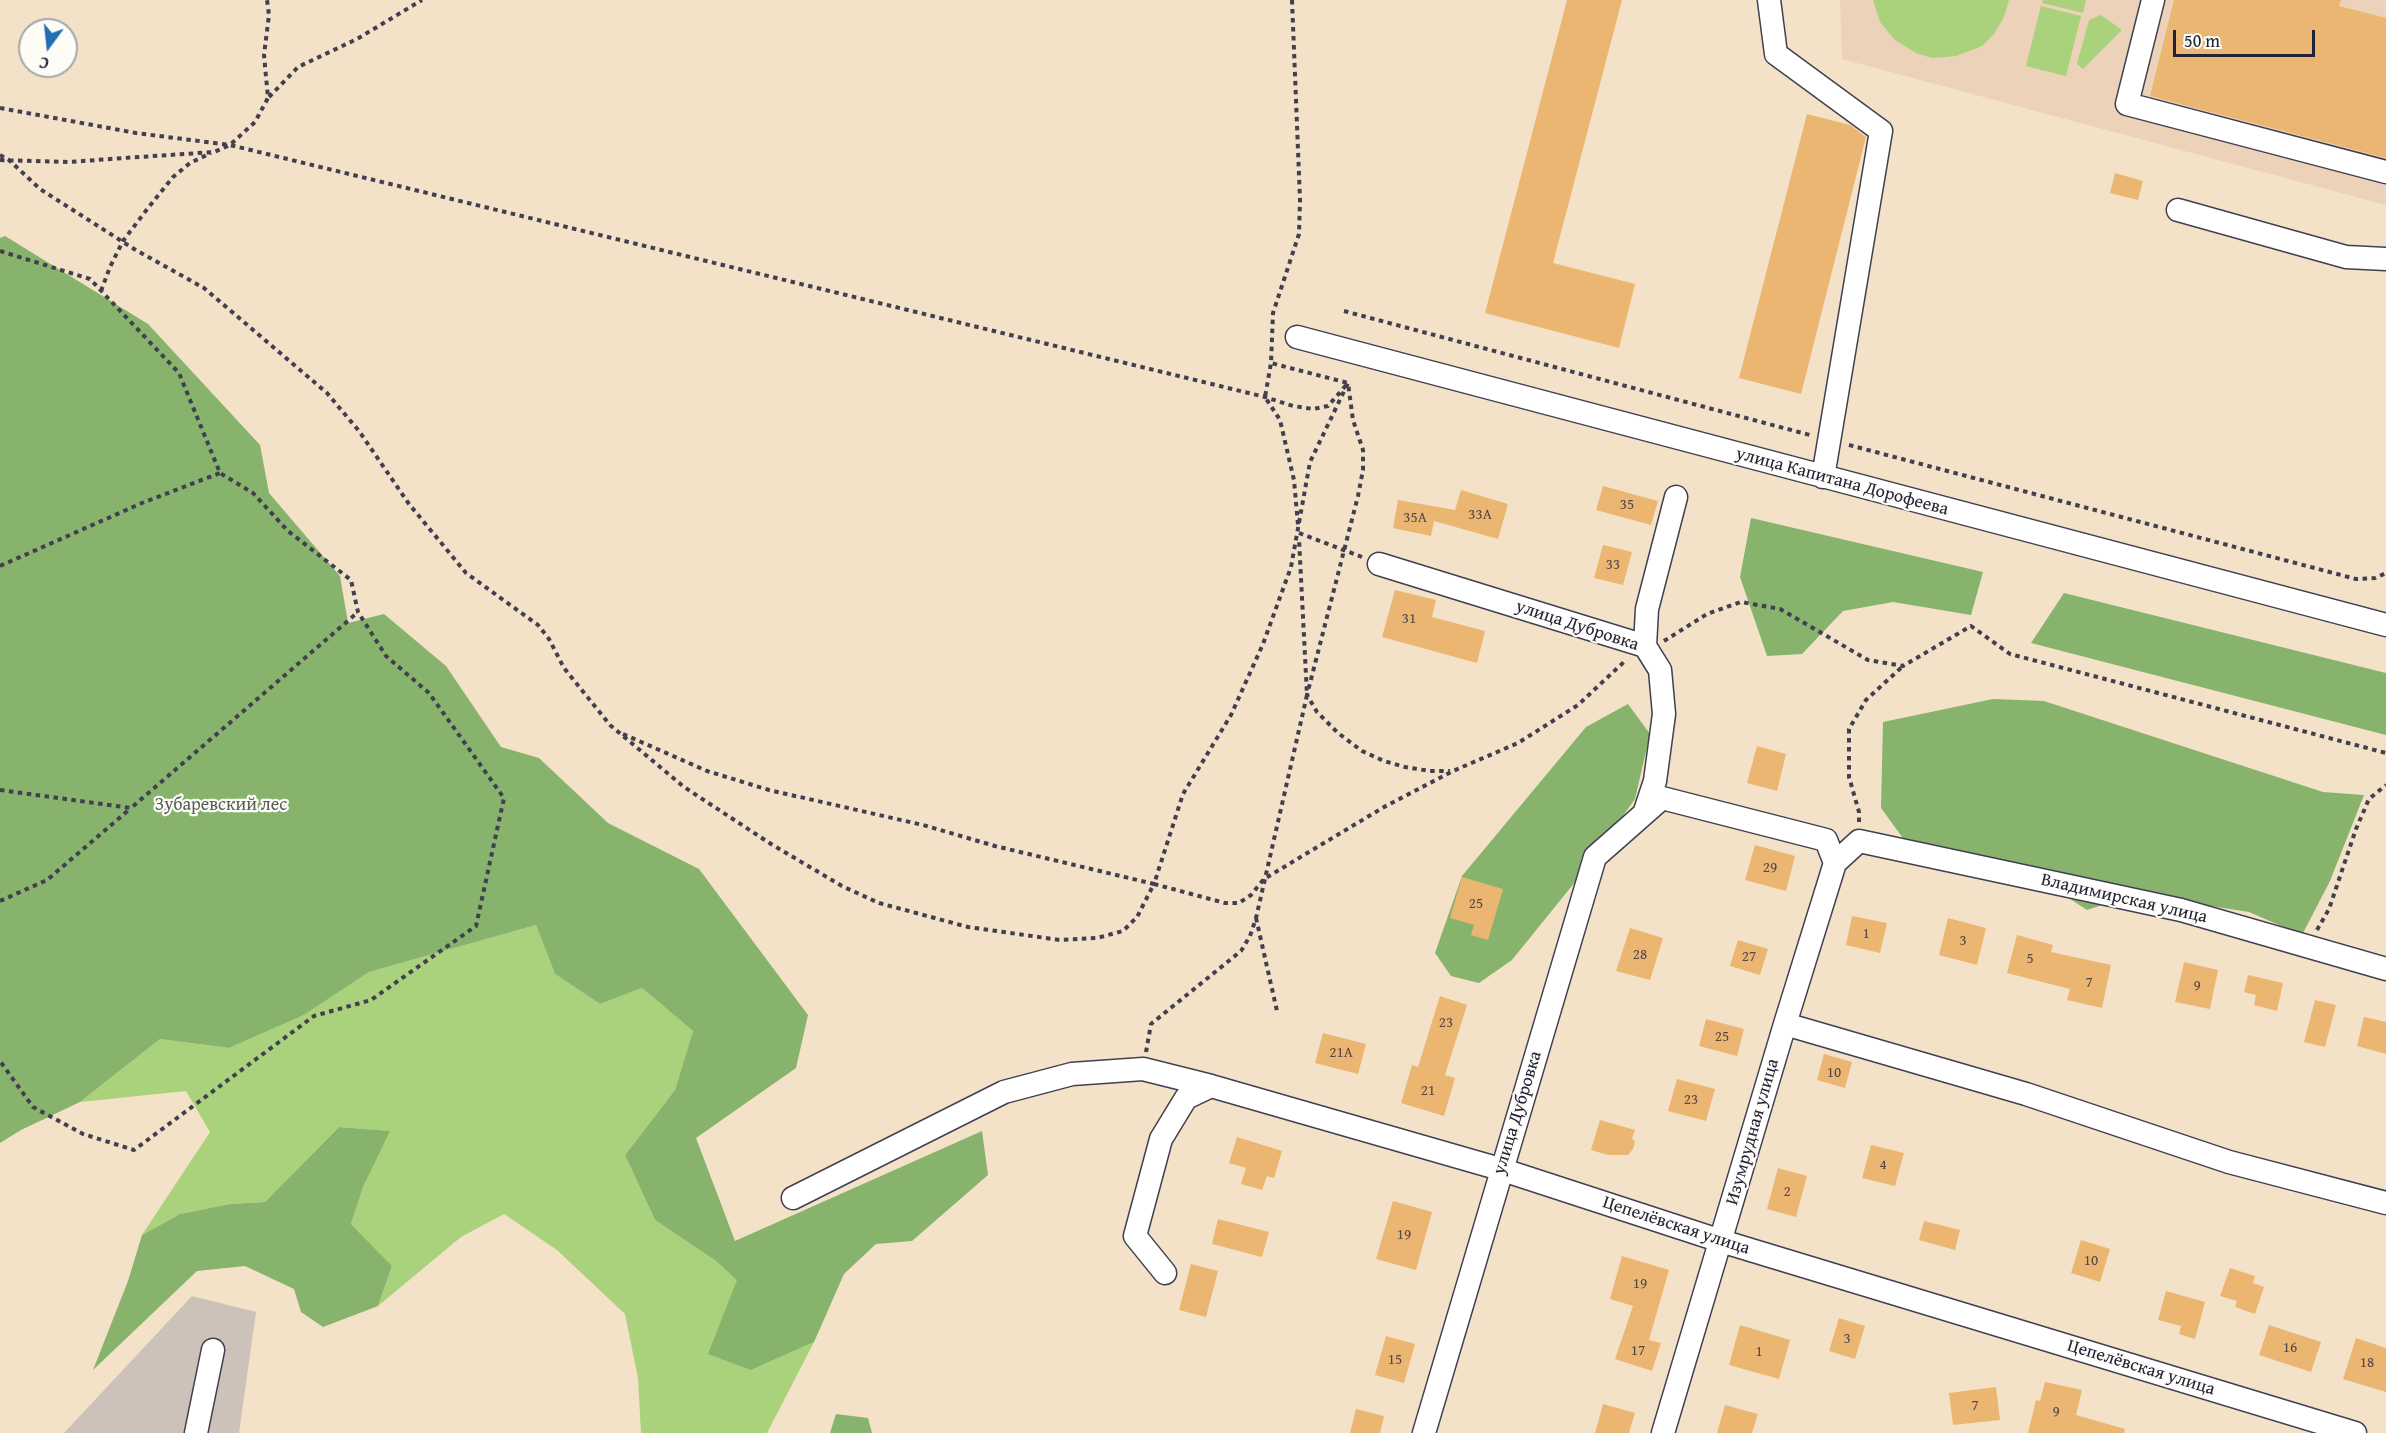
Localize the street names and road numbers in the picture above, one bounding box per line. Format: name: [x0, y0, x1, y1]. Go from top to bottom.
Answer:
street label: улица Капитана Дорофеева: [1733, 443, 1951, 521]
street label: улица Дубровка: [1513, 596, 1641, 656]
street label: Владимирская улица: [2039, 869, 2209, 929]
street label: улица Дубровка: [1489, 1049, 1547, 1177]
street label: Изумрудная улица: [1722, 1056, 1784, 1208]
street label: Цепелёвская улица: [1600, 1192, 1752, 1260]
street label: Цепелёвская улица: [2064, 1335, 2218, 1401]

